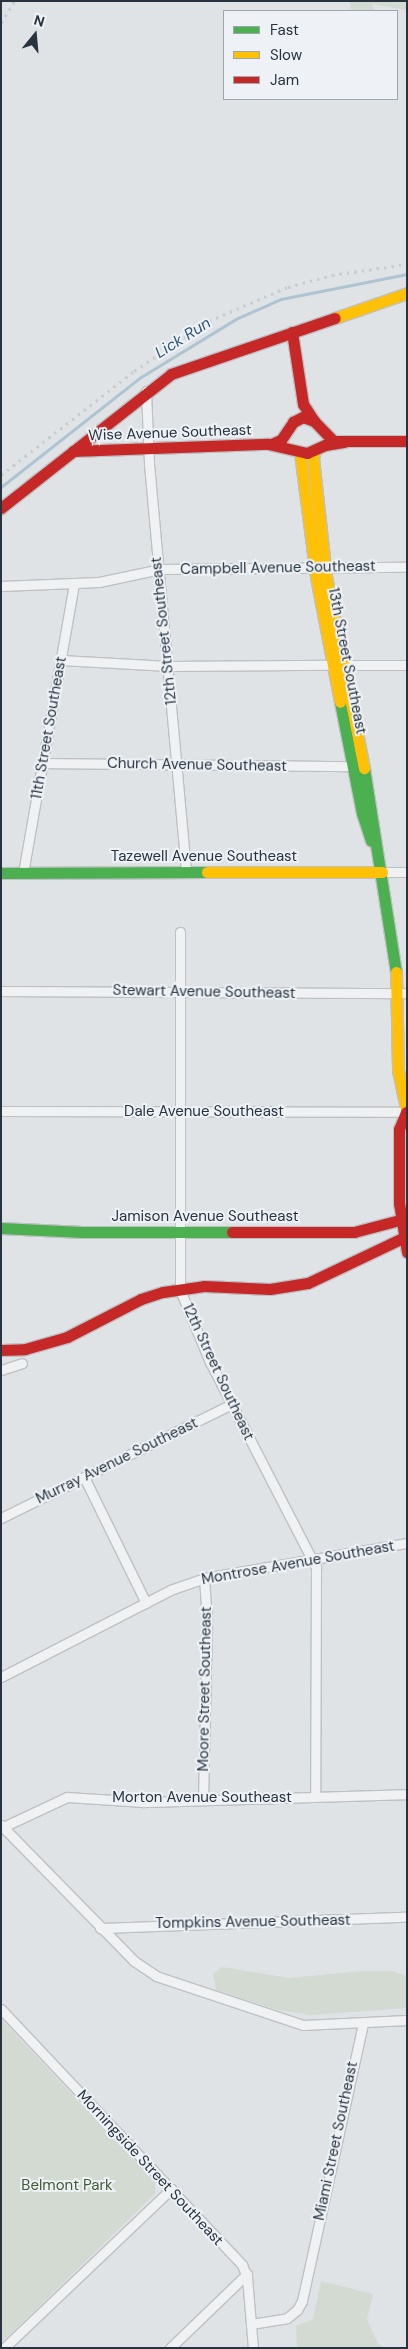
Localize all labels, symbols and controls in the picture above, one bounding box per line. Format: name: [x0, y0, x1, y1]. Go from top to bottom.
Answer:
north arrow: [10, 10, 60, 60]
legend: [223, 10, 398, 100]
text: N: [32, 11, 47, 31]
text: Fast: [270, 20, 299, 40]
text: Slow: [270, 45, 302, 65]
text: Jam: [270, 70, 299, 90]
water label: Lick Run: [152, 313, 214, 363]
street label: Wise Avenue Southeast: [88, 421, 252, 445]
street label: 12th Street Southeast: [147, 556, 181, 706]
street label: Campbell Avenue Southeast: [180, 557, 376, 579]
street label: 13th Street Southeast: [324, 586, 370, 736]
street label: 11th Street Southeast: [28, 655, 70, 801]
street label: Church Avenue Southeast: [107, 754, 287, 776]
street label: Tazewell Avenue Southeast: [111, 848, 297, 866]
street label: Stewart Avenue Southeast: [112, 981, 296, 1003]
street label: Dale Avenue Southeast: [124, 1103, 284, 1121]
street label: Jamison Avenue Southeast: [111, 1208, 299, 1226]
street label: 12th Street Southeast: [178, 1301, 258, 1443]
street label: Murray Avenue Southeast: [33, 1414, 201, 1508]
street label: Montrose Avenue Southeast: [200, 1537, 396, 1589]
street label: Moore Street Southeast: [195, 1606, 215, 1772]
street label: Morton Avenue Southeast: [112, 1789, 292, 1807]
street label: Tompkins Avenue Southeast: [155, 1911, 351, 1933]
street label: Miami Street Southeast: [310, 2060, 362, 2222]
street label: Morningside Street Southeast: [73, 2086, 227, 2250]
park label: Belmont Park: [21, 2177, 113, 2195]

